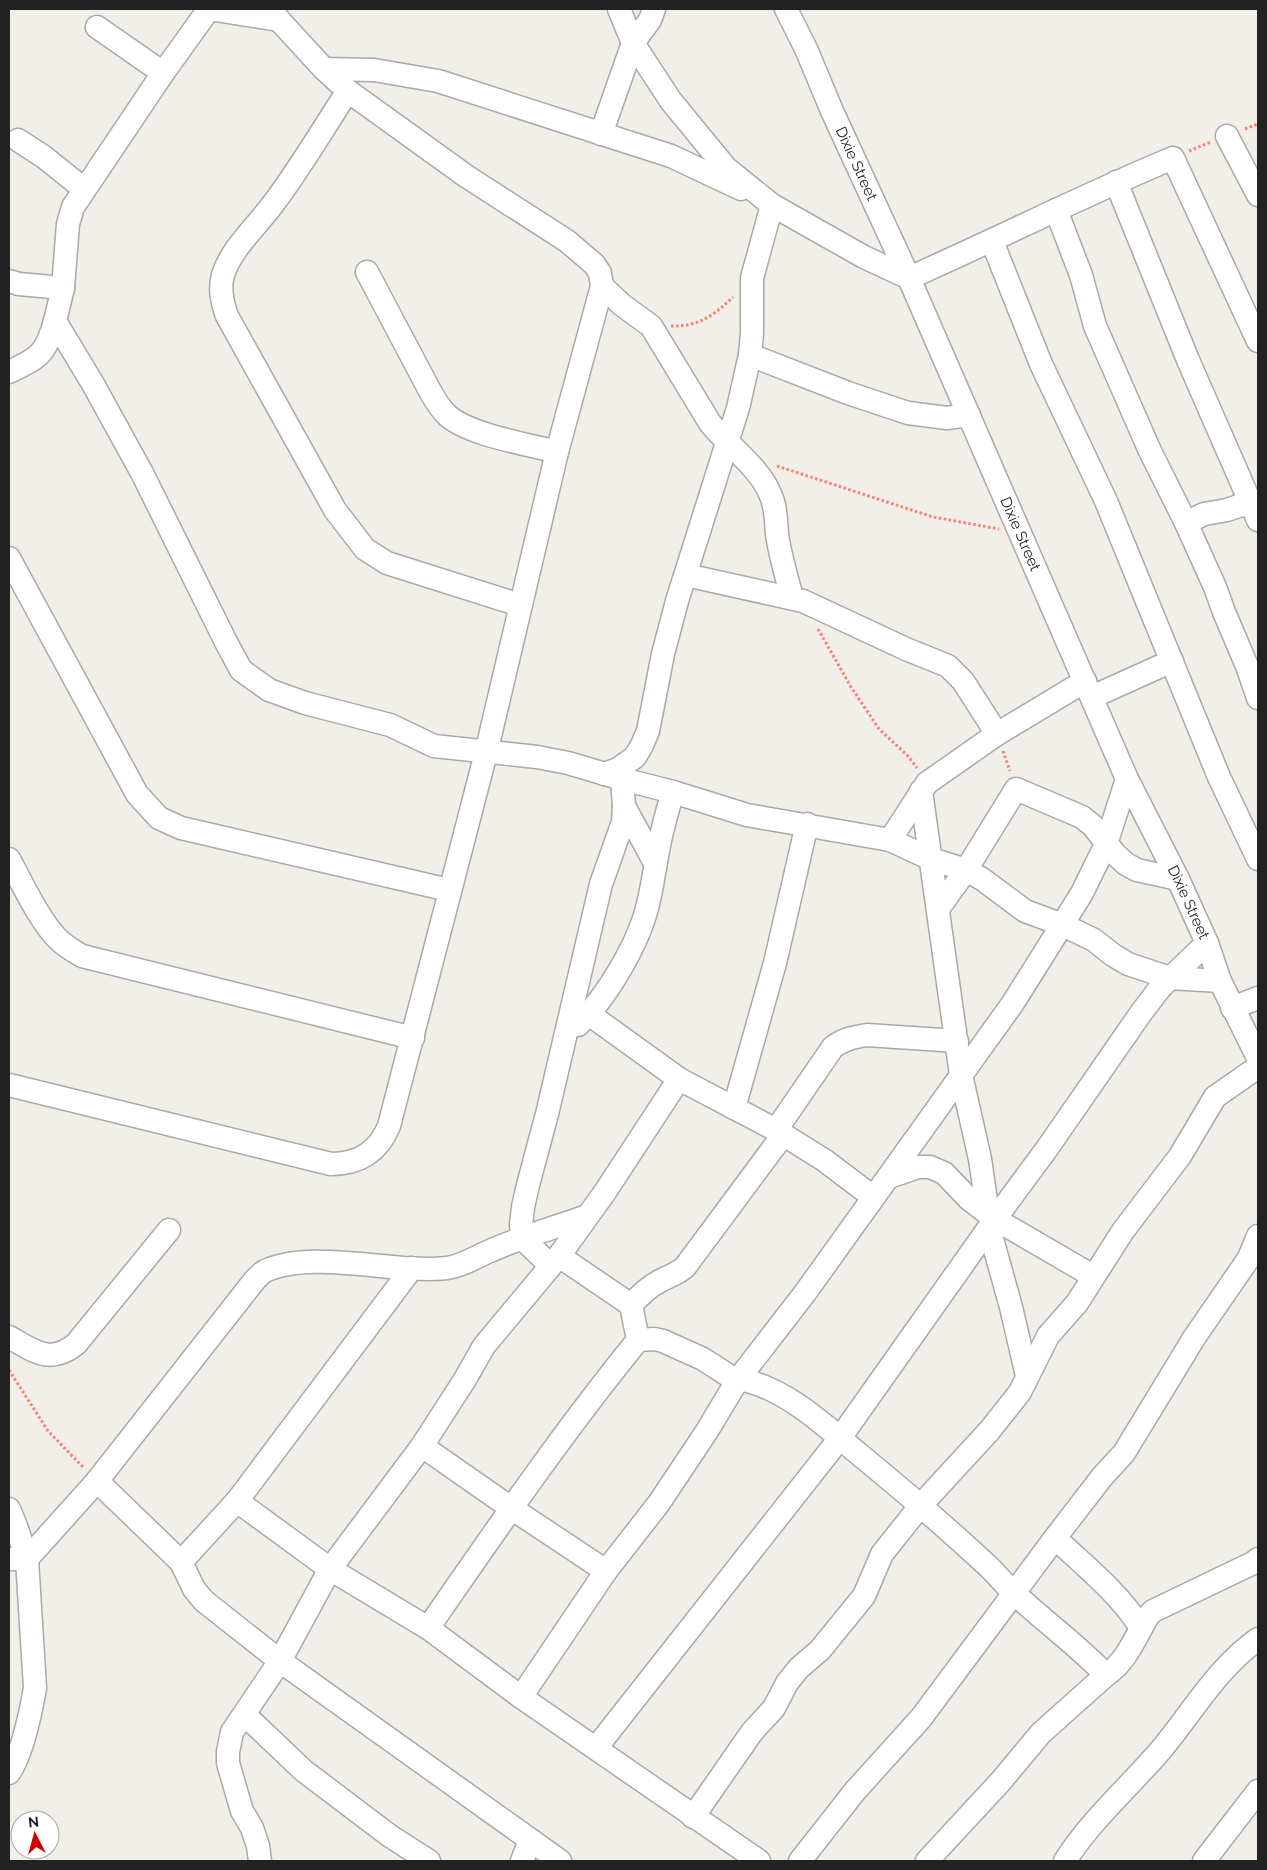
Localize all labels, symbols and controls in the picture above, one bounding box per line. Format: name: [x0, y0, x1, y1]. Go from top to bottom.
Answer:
street label: Dixie Street: [832, 124, 881, 203]
street label: Dixie Street: [996, 494, 1044, 574]
street label: Dixie Street: [1164, 862, 1213, 942]
north arrow: [10, 1810, 60, 1860]
text: N: [27, 1814, 40, 1831]

